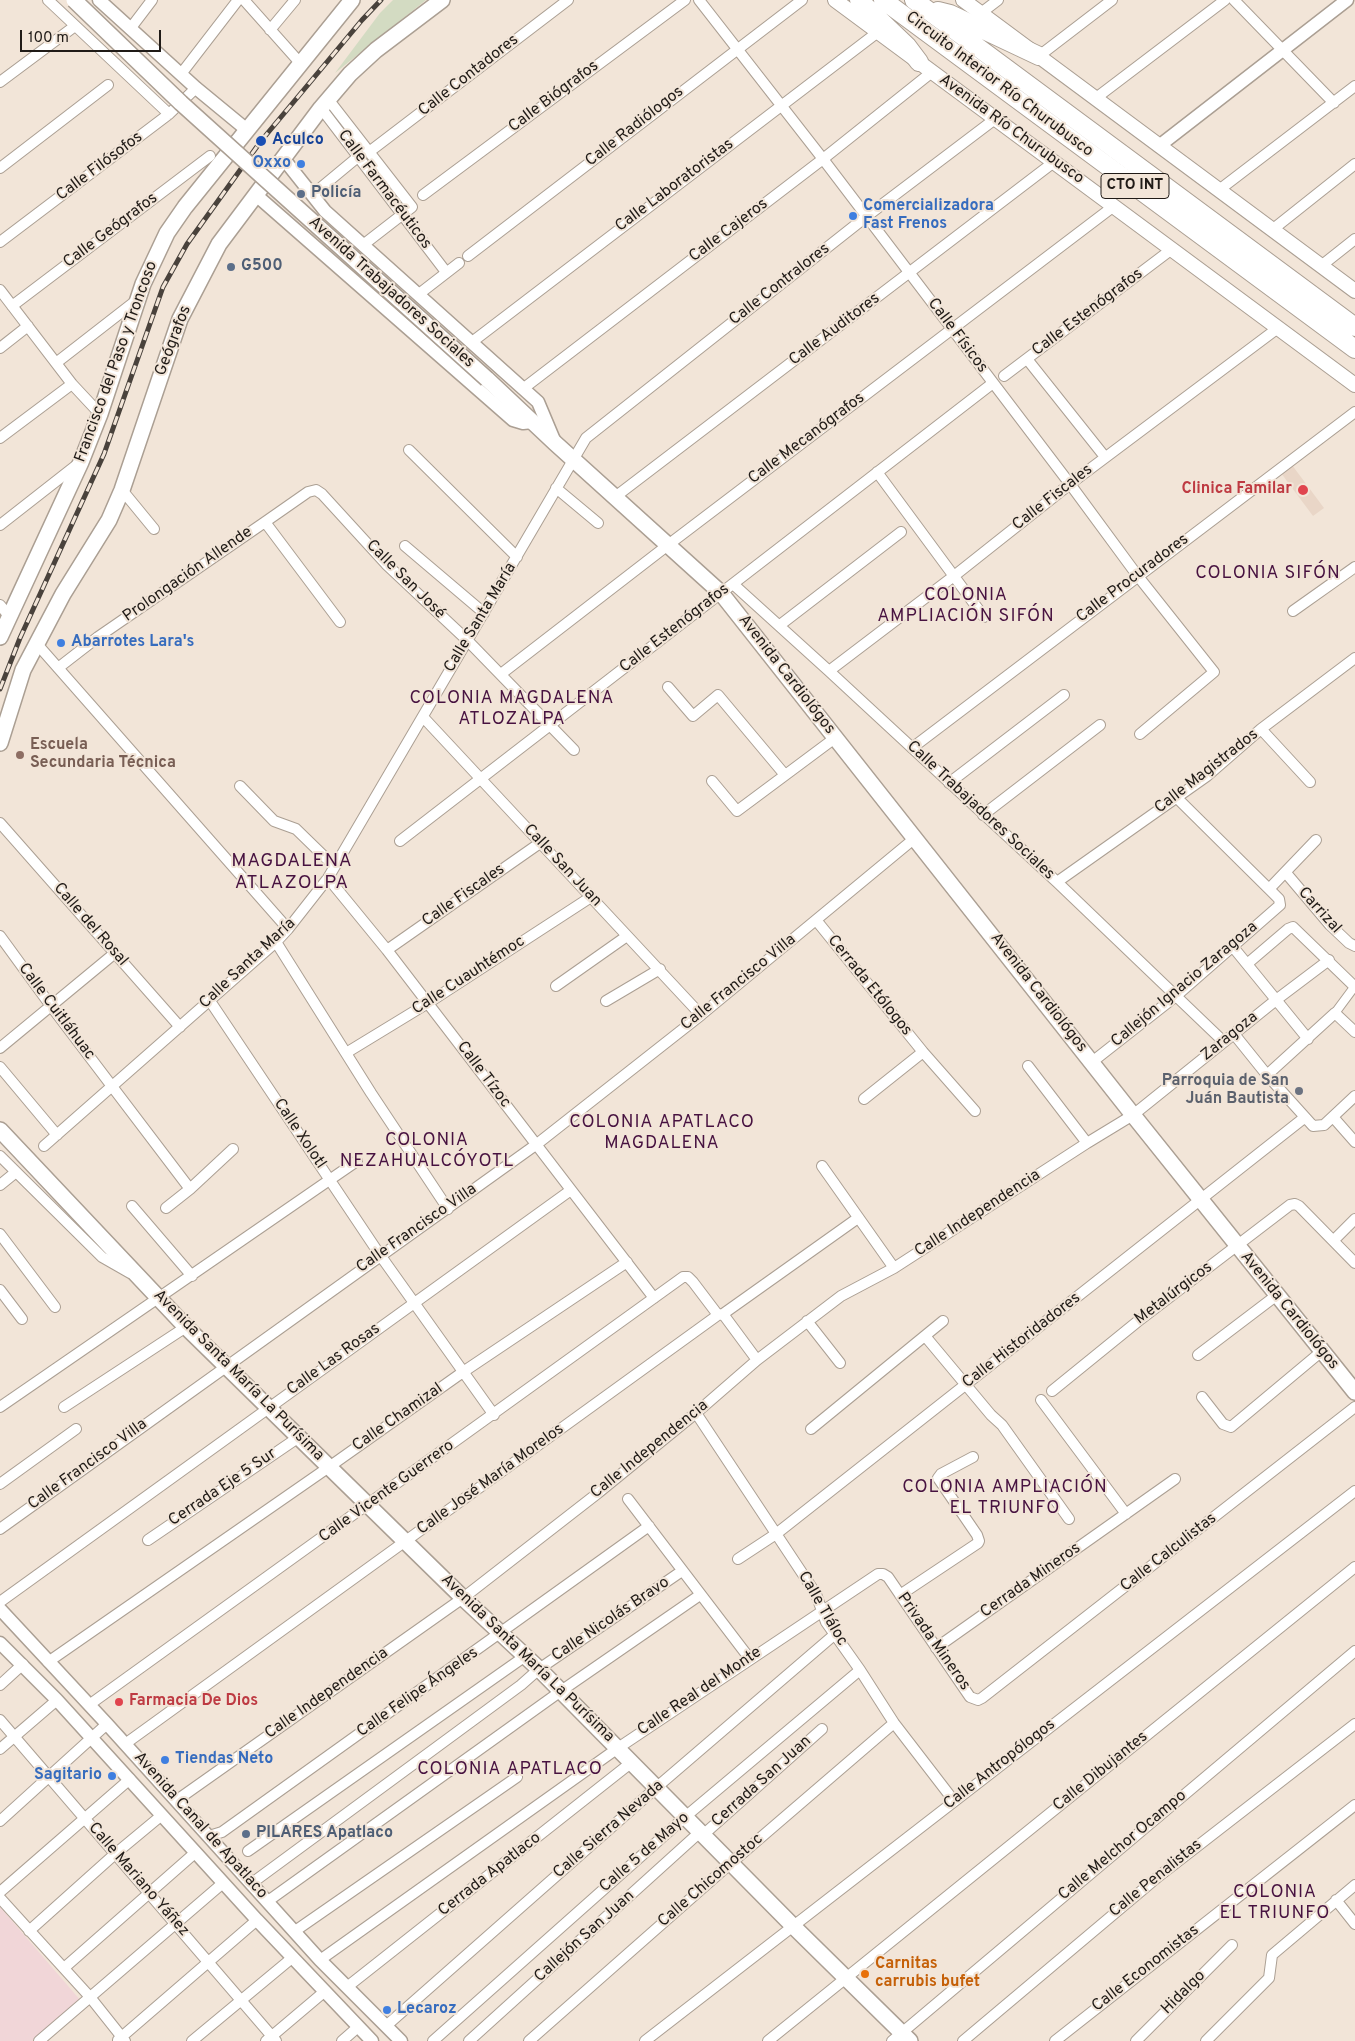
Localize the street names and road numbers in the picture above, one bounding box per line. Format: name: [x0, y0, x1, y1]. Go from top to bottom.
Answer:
street label: Circuito Interior Río Churubusco: [901, 8, 1097, 162]
street label: Calle Contadores: [415, 31, 523, 121]
street label: Calle Biógrafos: [505, 57, 603, 137]
street label: Avenida Río Churubusco: [935, 71, 1087, 189]
street label: Calle Radiólogos: [582, 83, 688, 171]
street label: Calle Farmacéuticos: [333, 127, 435, 253]
street label: Calle Filósofos: [53, 128, 147, 206]
street label: Calle Laboratoristas: [612, 135, 738, 237]
road number: CTO INT: [1101, 174, 1169, 198]
street label: Calle Geógrafos: [60, 189, 162, 273]
street label: Calle Cajeros: [686, 195, 772, 267]
street label: Avenida Trabajadores Sociales: [304, 213, 478, 373]
street label: Calle Contralores: [726, 240, 834, 330]
street label: Francisco del Paso y Troncoso: [72, 259, 162, 465]
street label: Calle Estenógrafos: [1029, 265, 1147, 361]
street label: Calle Auditores: [786, 290, 884, 370]
street label: Calle Físicos: [923, 295, 991, 377]
street label: Geógrafos: [152, 303, 196, 379]
street label: Calle Mecanógrafos: [745, 389, 869, 489]
street label: Calle Fiscales: [1009, 461, 1097, 535]
street label: Prolongación Allende: [120, 523, 256, 627]
street label: Calle Procuradores: [1073, 530, 1193, 628]
street label: Calle San José: [361, 536, 449, 624]
street label: Calle Santa María: [441, 560, 521, 676]
street label: Calle Estenógrafos: [616, 580, 734, 678]
street label: Avenida Cardiológos: [733, 611, 839, 739]
street label: Calle Magistrados: [1151, 726, 1263, 818]
street label: Calle Trabajadores Sociales: [902, 737, 1058, 885]
street label: Calle San Juan: [519, 821, 605, 911]
street label: Calle Fiscales: [419, 861, 509, 931]
street label: Calle del Rosal: [49, 879, 131, 971]
street label: Carrizal: [1293, 884, 1345, 938]
street label: Calle Santa María: [196, 915, 300, 1013]
street label: Callejón Ignacio Zaragoza: [1108, 918, 1262, 1052]
street label: Avenida Cardiológos: [985, 929, 1091, 1057]
street label: Calle Francisco Villa: [678, 931, 800, 1035]
street label: Calle Cuauhtémoc: [409, 932, 529, 1020]
street label: Cerrada Etólogos: [823, 932, 915, 1040]
street label: Calle Cuitláhuac: [13, 960, 99, 1064]
street label: Zaragoza: [1198, 1008, 1262, 1066]
street label: Calle Tízoc: [452, 1038, 514, 1112]
street label: Calle Xolotl: [269, 1095, 329, 1173]
street label: Calle Independencia: [912, 1166, 1044, 1262]
street label: Calle Francisco Villa: [353, 1180, 481, 1278]
street label: Avenida Cardiológos: [1236, 1248, 1342, 1374]
street label: Metalúrgicos: [1131, 1259, 1217, 1329]
street label: Avenida Santa María La Purísima: [149, 1287, 327, 1465]
street label: Calle Historidadores: [959, 1289, 1085, 1393]
street label: Calle Las Rosas: [284, 1320, 384, 1400]
street label: Calle Chamizal: [349, 1380, 447, 1456]
street label: Calle Independencia: [587, 1397, 713, 1503]
street label: Calle Francisco Villa: [25, 1415, 151, 1515]
street label: Calle José María Morelos: [414, 1420, 568, 1540]
street label: Calle Vicente Guerrero: [316, 1437, 458, 1547]
street label: Cerrada Eje 5 Sur: [165, 1445, 281, 1531]
street label: Calle Calculistas: [1117, 1510, 1221, 1596]
street label: Cerrada Mineros: [977, 1539, 1085, 1623]
street label: Calle Tláloc: [793, 1568, 851, 1650]
street label: Avenida Santa María La Purísima: [436, 1571, 618, 1747]
street label: Calle Nicolás Bravo: [549, 1574, 673, 1666]
street label: Privada Mineros: [892, 1589, 974, 1695]
street label: Calle Real del Monte: [634, 1643, 766, 1741]
street label: Calle Independencia: [262, 1644, 392, 1744]
street label: Calle Felipe Ángeles: [354, 1644, 482, 1742]
street label: Calle Antropólogos: [940, 1716, 1060, 1814]
street label: Calle Dibujantes: [1050, 1728, 1152, 1816]
street label: Cerrada San Juan: [708, 1732, 816, 1832]
street label: Avenida Canal de Apatlaco: [129, 1749, 271, 1903]
street label: Calle Sierra Nevada: [550, 1777, 668, 1883]
street label: Calle Melchor Ocampo: [1055, 1787, 1191, 1905]
street label: Calle 5 de Mayo: [596, 1809, 694, 1897]
street label: Calle Mariano Yáñez: [83, 1819, 193, 1941]
street label: Cerrada Apatlaco: [435, 1829, 545, 1921]
street label: Calle Chicomostoc: [655, 1830, 767, 1932]
street label: Calle Penalistas: [1106, 1836, 1206, 1922]
street label: Callejón San Juan: [531, 1887, 639, 1987]
street label: Calle Economistas: [1089, 1921, 1203, 2017]
street label: Hidalgo: [1158, 1967, 1210, 2019]

